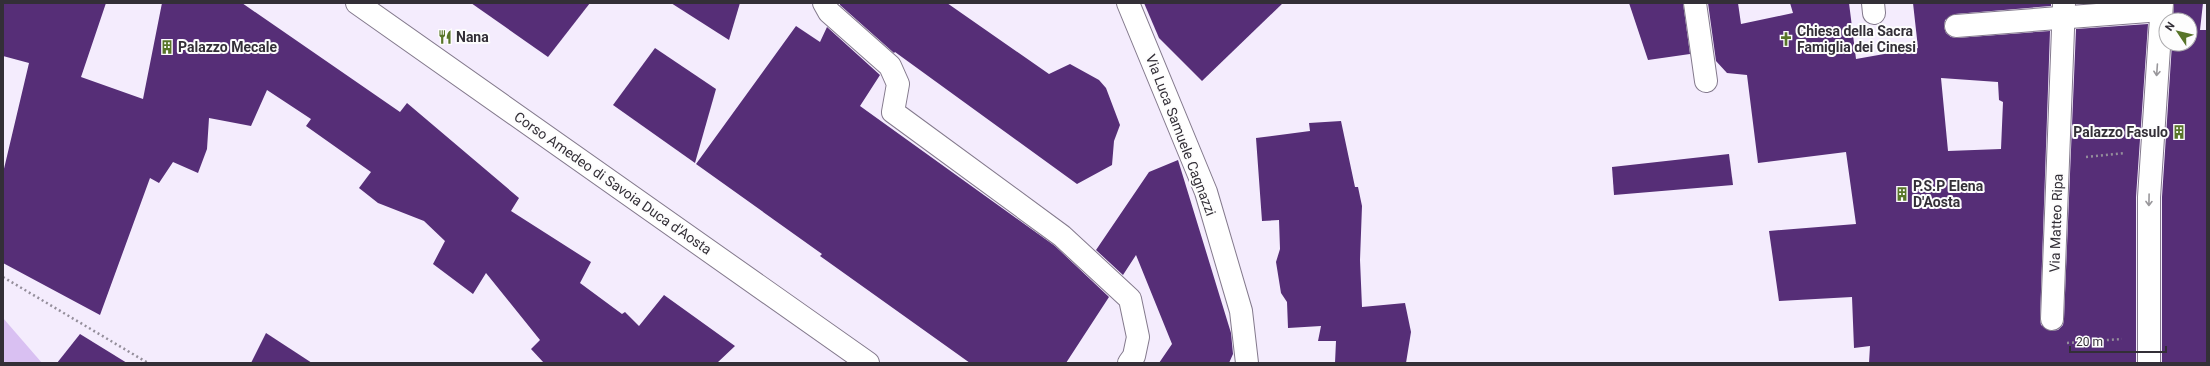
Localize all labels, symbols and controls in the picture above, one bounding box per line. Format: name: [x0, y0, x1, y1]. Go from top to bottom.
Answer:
north arrow: [2158, 12, 2198, 52]
text: N: [2163, 19, 2178, 33]
place label: Chiesa della Sacra Famiglia dei Cinesi: [1797, 23, 1916, 55]
restaurant icon: Nana: [437, 29, 453, 45]
place label: Nana: [456, 29, 489, 45]
church icon: Chiesa della Sacra Famiglia dei Cinesi: [1778, 31, 1794, 47]
building icon: Palazzo Mecale: [159, 39, 175, 55]
place label: Palazzo Mecale: [178, 39, 277, 55]
street label: Via Luca Samuele Cagnazzi: [1143, 52, 1219, 218]
one-way arrow: [2154, 63, 2161, 76]
street label: Corso Amedeo di Savoia Duca d'Aosta: [511, 108, 715, 258]
place label: Palazzo Fasulo: [2073, 124, 2168, 140]
building icon: Palazzo Fasulo: [2171, 124, 2187, 140]
street label: Via Matteo Ripa: [2046, 173, 2066, 273]
place label: P.S.P Elena D'Aosta: [1913, 178, 1984, 210]
building icon: P.S.P Elena D'Aosta: [1894, 186, 1910, 202]
one-way arrow: [2145, 193, 2153, 206]
scale bar: [2070, 328, 2166, 354]
text: 20 m: [2076, 335, 2103, 349]

